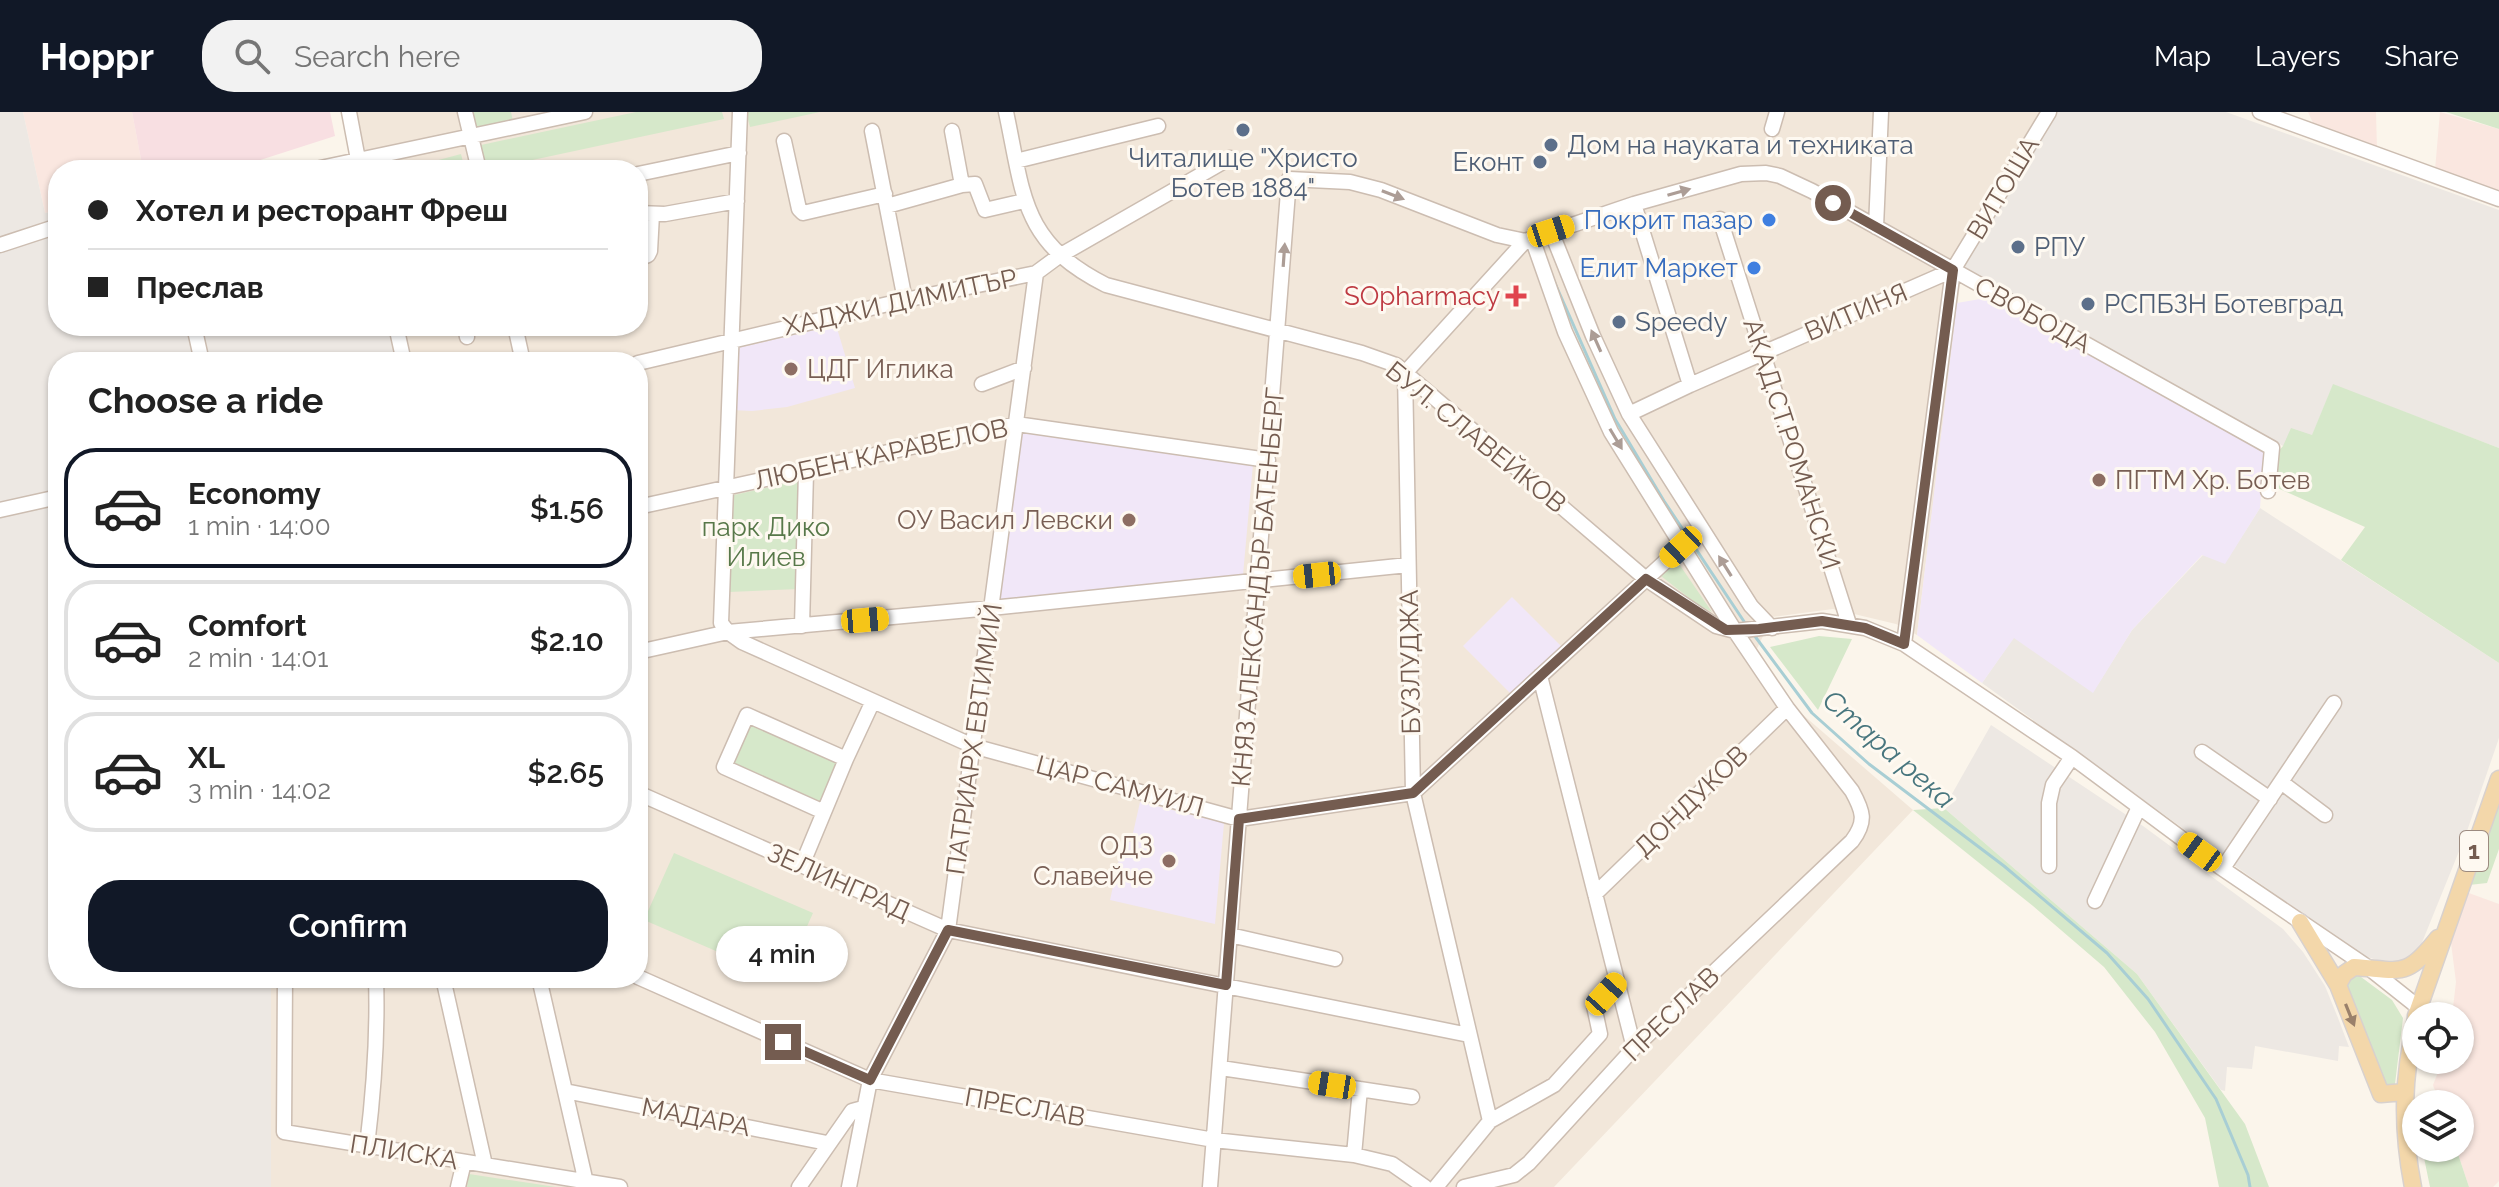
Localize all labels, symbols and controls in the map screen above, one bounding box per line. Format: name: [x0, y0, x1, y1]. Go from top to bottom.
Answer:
search box: [202, 20, 762, 92]
text: Hoppr: [40, 34, 154, 79]
icon: search: [230, 34, 274, 78]
text: Search here: [294, 39, 460, 74]
text: Map: [2154, 40, 2211, 73]
text: Layers: [2255, 40, 2341, 73]
text: Share: [2385, 40, 2459, 73]
marker: Читалище "Христо Ботев 1884": [1234, 121, 1252, 139]
place label: Дом на науката и техниката: [1567, 130, 1914, 160]
street label: ВИТОША: [1961, 131, 2045, 245]
marker: Дом на науката и техниката: [1542, 136, 1560, 154]
place label: Читалище "Христо Ботев 1884": [1128, 143, 1358, 203]
place label: Еконт: [1452, 147, 1524, 177]
marker: Еконт: [1531, 153, 1549, 171]
one-way arrow: [1668, 185, 1692, 198]
route start: [1815, 185, 1851, 221]
one-way arrow: [1381, 189, 1405, 202]
text: Хотел и ресторант Фреш: [136, 193, 508, 228]
place label: Покрит пазар: [1584, 205, 1753, 235]
marker: Покрит пазар: [1760, 211, 1778, 229]
car: [1524, 212, 1578, 250]
place label: РПУ: [2034, 232, 2086, 262]
marker: РПУ: [2009, 238, 2027, 256]
one-way arrow: [1278, 242, 1291, 267]
place label: Елит Маркет: [1580, 253, 1738, 283]
marker: Елит Маркет: [1745, 259, 1763, 277]
street label: ХАДЖИ ДИМИТЪР: [780, 263, 1020, 341]
text: Преслав: [136, 270, 264, 305]
street label: СВОБОДА: [1970, 271, 2097, 359]
street label: ВИТИНЯ: [1800, 277, 1912, 347]
place label: SOpharmacy: [1344, 281, 1500, 311]
marker: SOpharmacy: [1507, 287, 1525, 305]
place label: РСПБЗН Ботевград: [2104, 289, 2343, 319]
marker: РСПБЗН Ботевград: [2079, 295, 2097, 313]
place label: Speedy: [1635, 307, 1728, 337]
marker: Speedy: [1610, 313, 1628, 331]
street label: АКАД.СТ.РОМАНСКИ: [1737, 315, 1847, 573]
one-way arrow: [1589, 329, 1602, 353]
place label: ЦДГ Иглика: [807, 354, 954, 384]
street label: БУЛ. СЛАВЕЙКОВ: [1380, 355, 1572, 519]
marker: ЦДГ Иглика: [782, 360, 800, 378]
text: Choose a ride: [88, 379, 323, 421]
street label: КНЯЗ АЛЕКСАНДЪР БАТЕНБЕРГ: [1226, 386, 1290, 788]
street label: ЛЮБЕН КАРАВЕЛОВ: [751, 412, 1011, 496]
one-way arrow: [1609, 428, 1623, 450]
place label: ПГТМ Хр. Ботев: [2115, 465, 2310, 495]
marker: ПГТМ Хр. Ботев: [2090, 471, 2108, 489]
icon: car: [92, 472, 164, 544]
text: Economy: [188, 476, 321, 511]
text: $1.56: [530, 491, 604, 526]
place label: ОУ Васил Левски: [897, 505, 1113, 535]
text: 1 min · 14:00: [188, 511, 331, 541]
marker: ОУ Васил Левски: [1120, 511, 1138, 529]
park label: парк Дико Илиев: [702, 512, 830, 572]
car: [1655, 522, 1707, 572]
one-way arrow: [1718, 555, 1733, 576]
car: [1292, 561, 1342, 589]
street label: БУЗЛУДЖА: [1394, 589, 1426, 735]
street label: ПАТРИАРХ ЕВТИМИЙ: [940, 602, 1008, 876]
icon: car: [92, 604, 164, 676]
car: [840, 606, 890, 634]
text: Comfort: [188, 608, 307, 643]
text: $2.10: [530, 623, 604, 658]
text: 2 min · 14:01: [188, 643, 328, 673]
water label: Стара река: [1816, 683, 1961, 816]
icon: car: [92, 736, 164, 808]
text: XL: [188, 740, 225, 775]
street label: ДОНДУКОВ: [1628, 740, 1754, 862]
street label: ЦАР САМУИЛ: [1033, 749, 1207, 823]
text: $2.65: [528, 755, 604, 790]
text: 3 min · 14:02: [188, 775, 331, 805]
car: [2174, 828, 2226, 876]
place label: ОДЗ Славейче: [1033, 831, 1153, 891]
road number: 1: [2460, 831, 2488, 871]
street label: ЗЕЛИНГРАД: [763, 837, 915, 927]
marker: ОДЗ Славейче: [1160, 852, 1178, 870]
button: Confirm: [88, 880, 608, 972]
callout: 4 min: [717, 926, 849, 982]
text: 4 min: [748, 939, 816, 969]
street label: ПРЕСЛАВ: [1617, 961, 1725, 1067]
car: [1581, 968, 1631, 1020]
map controls: [2402, 1002, 2474, 1162]
button: locate: [2402, 1002, 2474, 1074]
one-way arrow: [2344, 1003, 2357, 1027]
route end: [765, 1024, 801, 1060]
car: [1306, 1069, 1358, 1101]
street label: ПРЕСЛАВ: [962, 1082, 1088, 1132]
button: layers: [2402, 1090, 2474, 1162]
street label: МАДАРА: [639, 1092, 753, 1142]
street label: ПЛИСКА: [348, 1129, 461, 1175]

